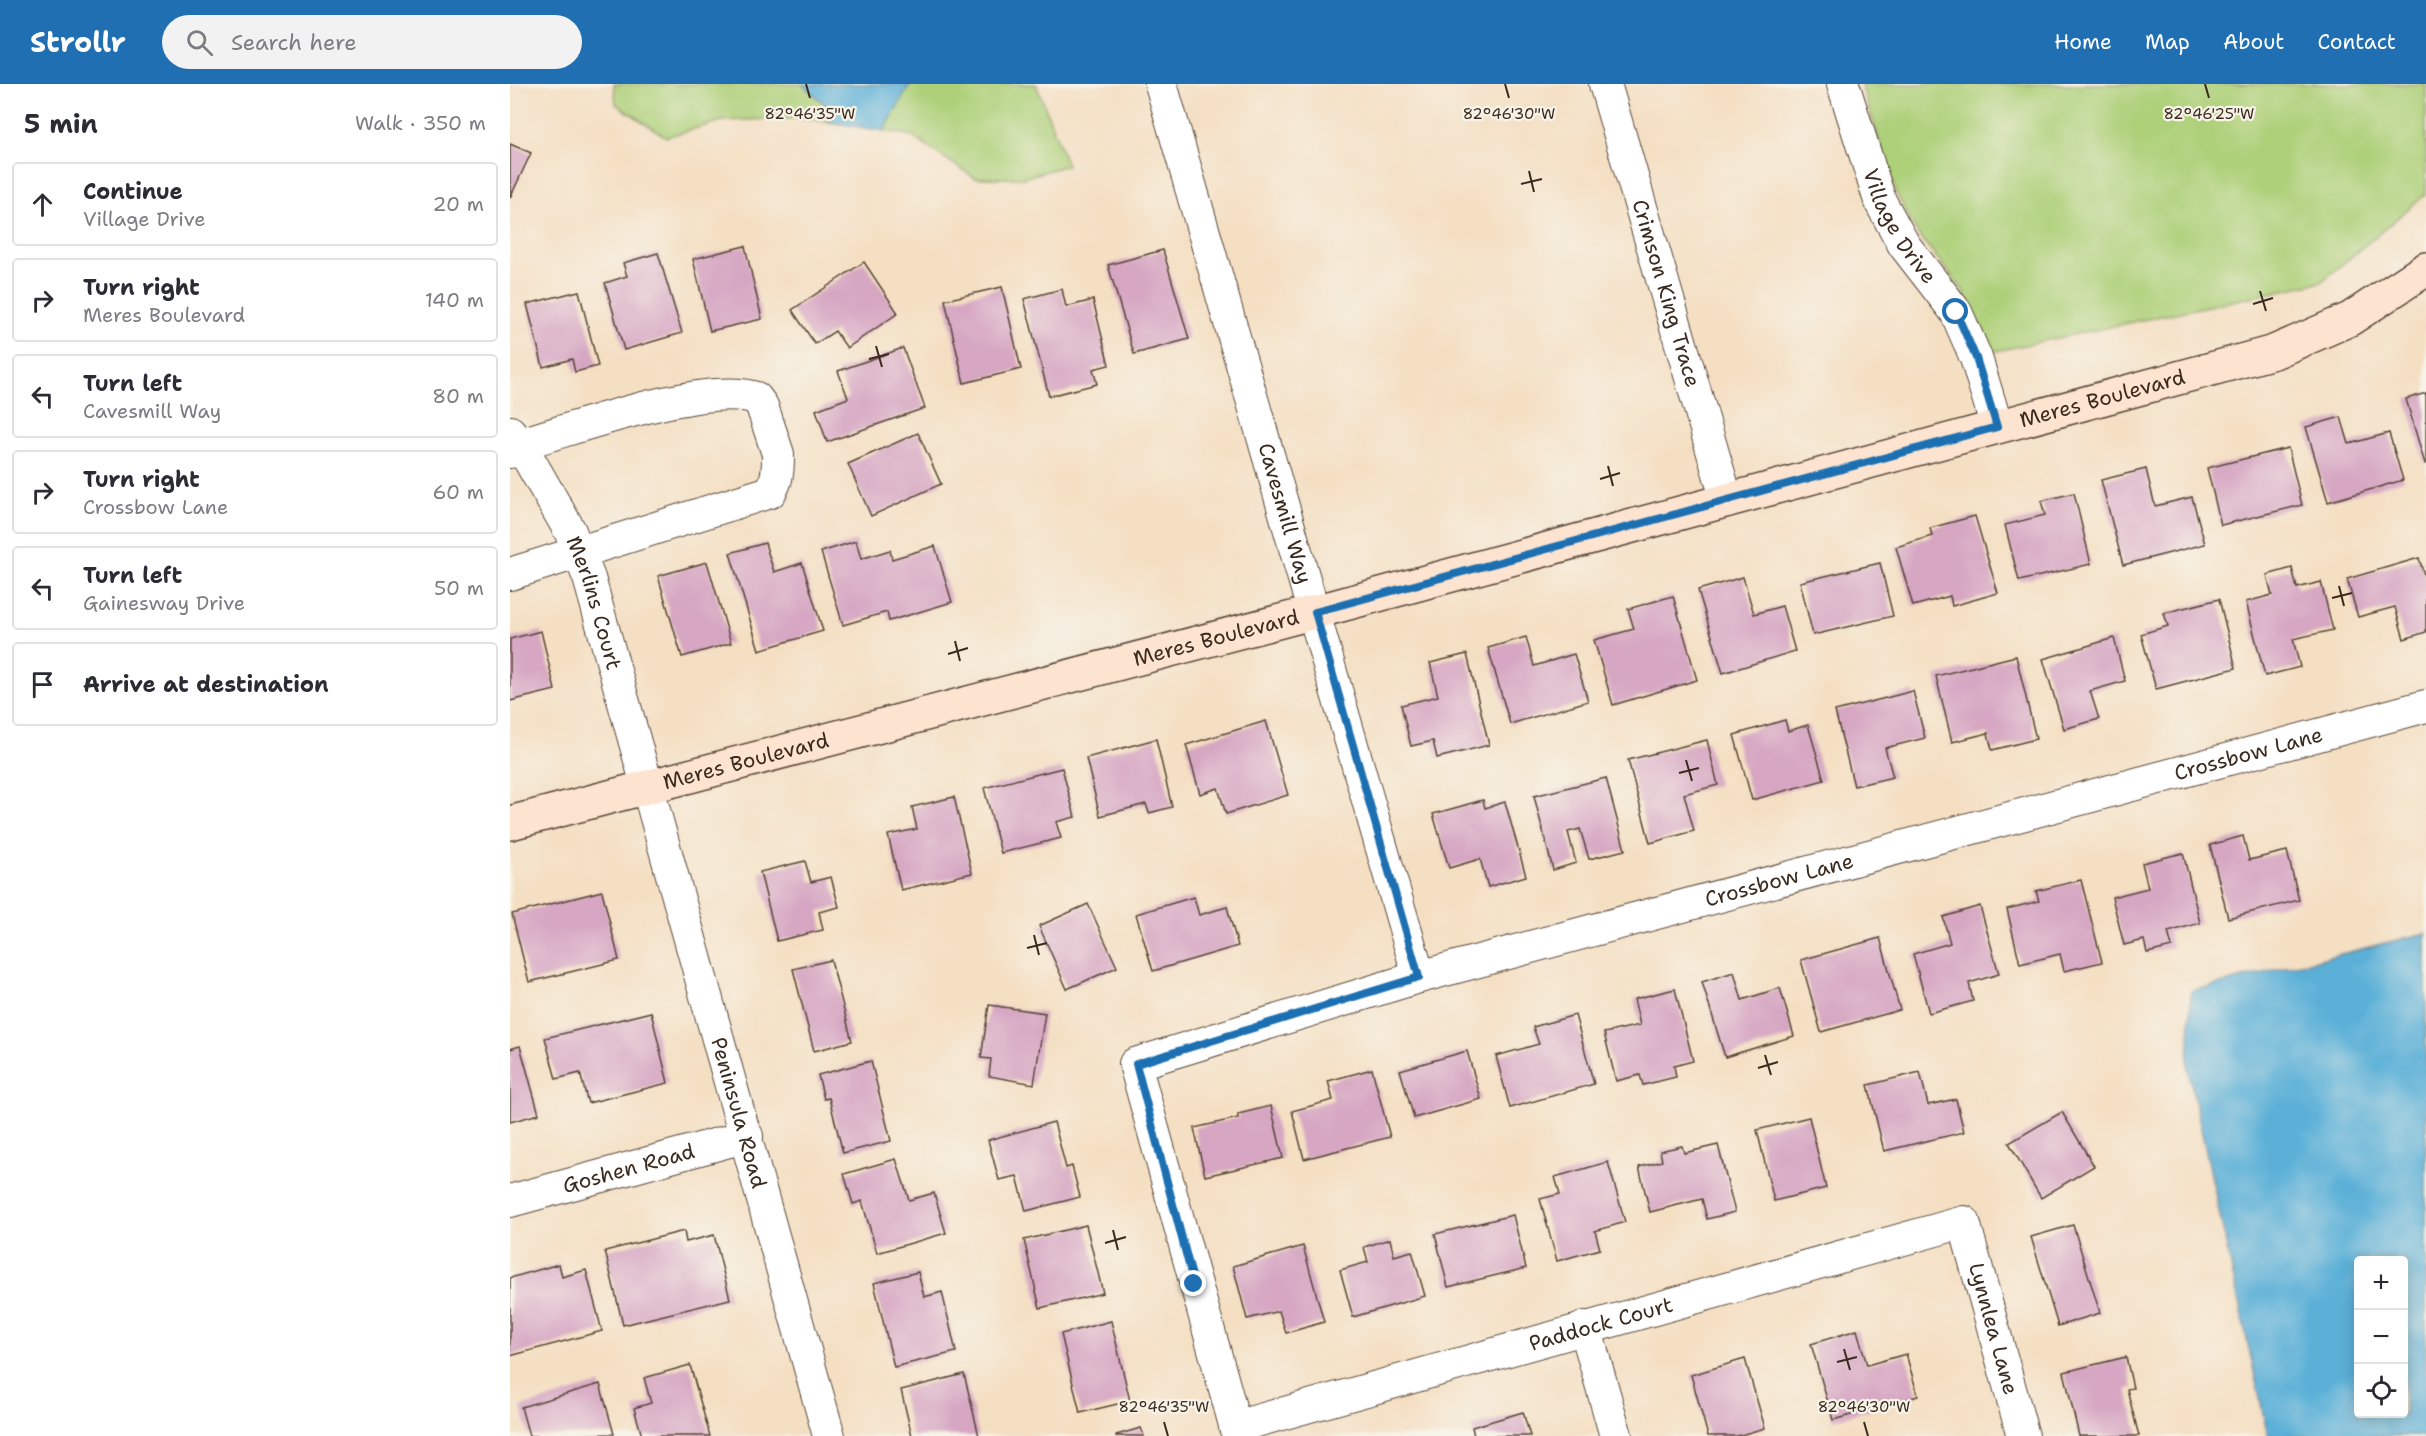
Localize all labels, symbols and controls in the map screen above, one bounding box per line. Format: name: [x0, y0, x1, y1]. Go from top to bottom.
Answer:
search box: [162, 15, 582, 69]
text: Strollr: [30, 23, 126, 61]
icon: search: [183, 26, 216, 59]
text: Search here: [231, 28, 357, 57]
text: Home: [2054, 28, 2112, 56]
text: Map: [2145, 28, 2190, 56]
text: About: [2223, 28, 2284, 56]
text: Contact: [2317, 28, 2396, 56]
text: 82°46'35"W: [765, 104, 855, 124]
text: 82°46'30"W: [1463, 104, 1555, 124]
text: 82°46'25"W: [2163, 104, 2255, 124]
text: 5 min: [24, 106, 98, 141]
text: Walk · 350 m: [355, 110, 486, 136]
street label: Village Drive: [1857, 165, 1943, 290]
text: Continue: [83, 177, 183, 206]
icon: ahead: [26, 188, 59, 221]
text: 20 m: [433, 191, 484, 217]
street label: Crimson King Trace: [1626, 196, 1707, 390]
text: Village Drive: [83, 206, 206, 232]
text: Turn right: [83, 273, 200, 302]
icon: right: [26, 284, 59, 317]
text: 140 m: [425, 287, 484, 313]
route start: [1942, 298, 1968, 324]
text: Meres Boulevard: [83, 302, 245, 328]
street label: Meres Boulevard: [2016, 363, 2188, 434]
text: Turn left: [83, 369, 182, 398]
icon: left: [26, 380, 59, 413]
text: 80 m: [432, 383, 484, 409]
text: Cavesmill Way: [83, 398, 221, 424]
street label: Cavesmill Way: [1251, 440, 1319, 587]
text: Turn right: [83, 465, 200, 494]
icon: right: [26, 476, 59, 509]
text: 60 m: [432, 479, 484, 505]
text: Crossbow Lane: [83, 494, 228, 520]
street label: Merlins Court: [560, 532, 628, 673]
text: Turn left: [83, 561, 182, 590]
icon: left: [26, 572, 59, 605]
text: 50 m: [434, 575, 484, 601]
text: Gainesway Drive: [83, 590, 245, 616]
street label: Meres Boulevard: [1130, 603, 1302, 673]
icon: arrive: [26, 668, 59, 701]
text: Arrive at destination: [83, 670, 329, 699]
street label: Crossbow Lane: [2171, 720, 2326, 787]
street label: Meres Boulevard: [660, 726, 832, 796]
street label: Crossbow Lane: [1702, 847, 1857, 913]
street label: Peninsula Road: [704, 1034, 773, 1192]
street label: Goshen Road: [559, 1137, 698, 1200]
map controls: [2354, 1256, 2408, 1418]
button: +: [2354, 1256, 2408, 1310]
street label: Lynnlea Lane: [1962, 1260, 2025, 1398]
route end: [1180, 1270, 1206, 1296]
street label: Paddock Court: [1526, 1291, 1676, 1358]
button: −: [2354, 1310, 2408, 1364]
button: locate: [2354, 1364, 2408, 1418]
text: 82°46'35"W: [1119, 1397, 1209, 1417]
text: 82°46'30"W: [1818, 1397, 1910, 1417]

